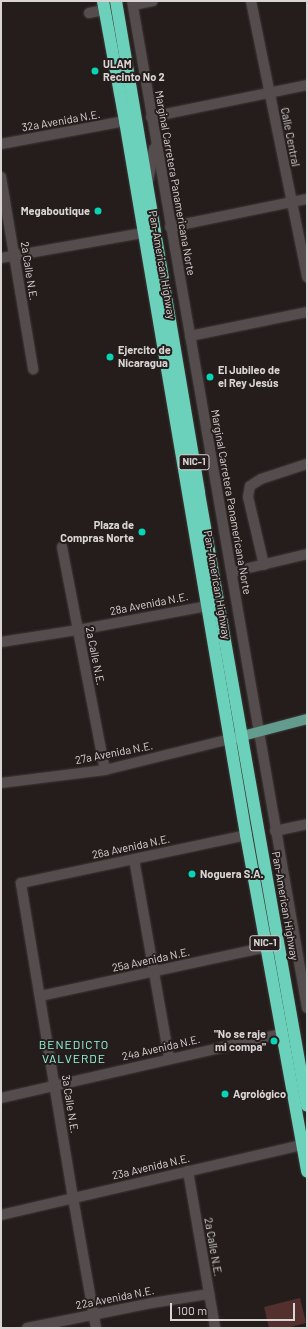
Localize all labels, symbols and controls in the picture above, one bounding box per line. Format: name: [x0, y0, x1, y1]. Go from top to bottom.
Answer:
place label: ULAM Recinto No 2: [103, 58, 165, 84]
marker: ULAM Recinto No 2: [90, 66, 100, 76]
street label: Marginal Carretera Panamericana Norte: [152, 90, 198, 276]
street label: Calle Central: [278, 106, 302, 168]
street label: 32a Avenida N.E.: [21, 108, 101, 134]
place label: Megaboutique: [21, 204, 90, 218]
marker: Megaboutique: [93, 206, 103, 216]
street label: Pan-American Highway: [146, 210, 178, 320]
street label: 2a Calle N.E.: [18, 241, 40, 301]
place label: Ejercito de Nicaragua: [118, 344, 171, 370]
marker: Ejercito de Nicaragua: [105, 352, 115, 362]
place label: El Jubileo de el Rey Jesús: [218, 364, 280, 390]
marker: El Jubileo de el Rey Jesús: [205, 372, 215, 382]
street label: Marginal Carretera Panamericana Norte: [208, 409, 254, 595]
road number: NIC-1: [178, 454, 210, 470]
place label: Plaza de Compras Norte: [60, 519, 134, 545]
marker: Plaza de Compras Norte: [137, 527, 147, 537]
street label: Pan-American Highway: [201, 530, 233, 640]
street label: 28a Avenida N.E.: [109, 590, 189, 618]
street label: 2a Calle N.E.: [83, 626, 107, 686]
street label: 27a Avenida N.E.: [74, 739, 154, 767]
street label: 26a Avenida N.E.: [91, 832, 171, 862]
street label: Pan-American Highway: [269, 851, 301, 961]
place label: Noguera S.A.: [200, 867, 264, 881]
marker: Noguera S.A.: [187, 869, 197, 879]
road number: NIC-1: [249, 935, 281, 951]
street label: 25a Avenida N.E.: [111, 945, 191, 975]
place label: "No se raje mi compa": [214, 1028, 266, 1054]
street label: 24a Avenida N.E.: [121, 1033, 201, 1063]
marker: "No se raje mi compa": [269, 1036, 279, 1046]
district label: BENEDICTO VALVERDE: [39, 1038, 109, 1066]
street label: 3a Calle N.E.: [59, 1074, 81, 1134]
place label: Agrológico: [233, 1087, 286, 1101]
marker: Agrológico: [220, 1089, 230, 1099]
street label: 23a Avenida N.E.: [111, 1152, 191, 1182]
street label: 2a Calle N.E.: [201, 1217, 225, 1277]
street label: 22a Avenida N.E.: [75, 1284, 155, 1312]
scale bar: [172, 1295, 297, 1321]
text: 100 m: [177, 1303, 207, 1317]

